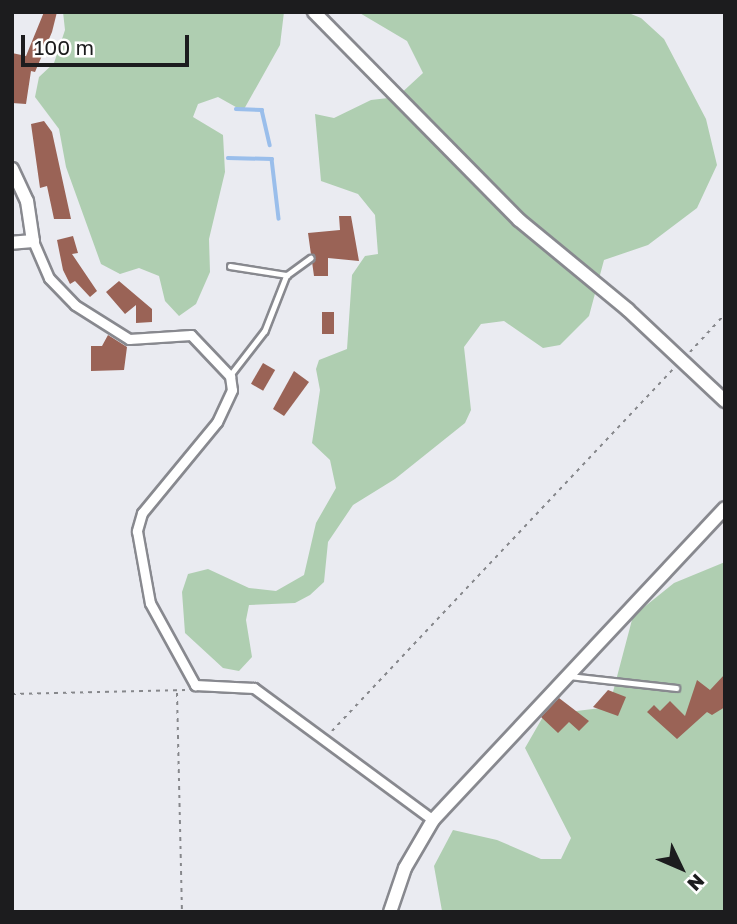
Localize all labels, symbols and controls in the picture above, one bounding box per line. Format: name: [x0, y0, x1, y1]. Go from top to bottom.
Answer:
scale bar: [24, 21, 192, 65]
text: 100 m: [34, 34, 94, 60]
north arrow: [646, 833, 716, 903]
text: N: [683, 870, 710, 896]

